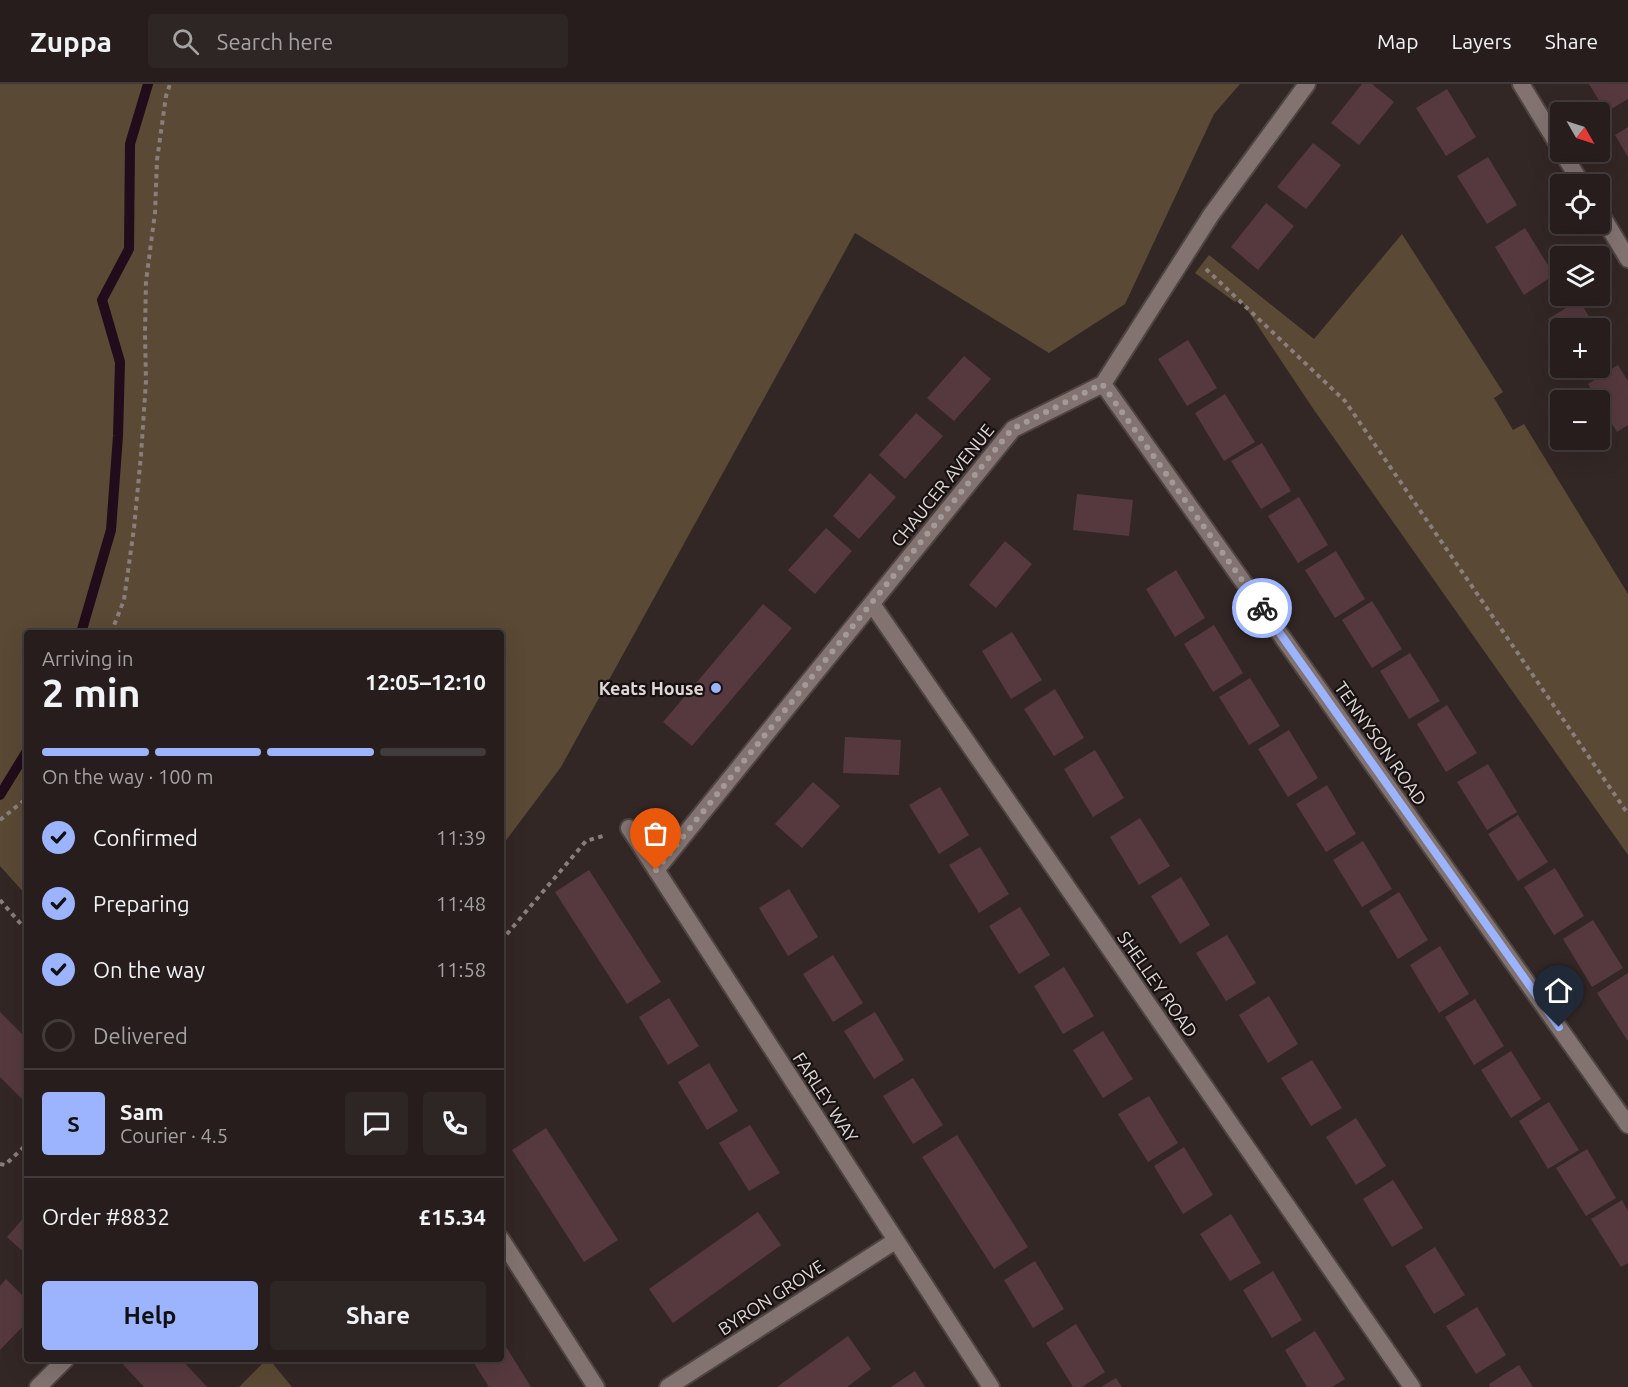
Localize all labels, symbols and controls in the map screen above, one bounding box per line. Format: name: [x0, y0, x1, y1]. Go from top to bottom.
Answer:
search box: [148, 14, 568, 68]
icon: search: [169, 25, 202, 58]
text: Zuppa: [30, 26, 112, 57]
text: Search here: [217, 29, 333, 54]
text: Map: [1377, 29, 1418, 53]
text: Layers: [1451, 29, 1512, 53]
text: Share: [1545, 29, 1598, 53]
north arrow: [1550, 102, 1610, 162]
map controls: [1550, 102, 1610, 450]
button: locate: [1550, 174, 1610, 234]
button: layers: [1550, 246, 1610, 306]
button: +: [1550, 318, 1610, 378]
button: −: [1550, 390, 1610, 450]
street label: CHAUCER AVENUE: [887, 420, 997, 550]
courier: [1232, 578, 1292, 638]
icon: bike: [1246, 592, 1279, 625]
text: Arriving in: [42, 647, 133, 670]
text: 12:05–12:10: [365, 669, 486, 694]
text: 2 min: [42, 671, 141, 714]
street label: TENNYSON ROAD: [1331, 677, 1431, 809]
place label: Keats House: [599, 678, 704, 698]
marker: Keats House: [709, 681, 723, 695]
text: On the way · 100 m: [42, 765, 214, 788]
pin: [630, 808, 681, 870]
icon: bag: [639, 817, 672, 850]
icon: check: [42, 821, 75, 854]
text: Confirmed: [93, 825, 198, 850]
text: 11:39: [436, 826, 486, 849]
icon: check: [42, 887, 75, 920]
text: Preparing: [93, 891, 190, 916]
text: 11:48: [436, 892, 486, 915]
street label: SHELLEY ROAD: [1114, 927, 1202, 1041]
icon: check: [42, 953, 75, 986]
text: On the way: [93, 957, 205, 982]
text: 11:58: [436, 958, 486, 981]
pin: [1533, 965, 1584, 1027]
icon: home: [1542, 974, 1575, 1007]
text: Delivered: [93, 1023, 188, 1048]
street label: FARLEY WAY: [790, 1048, 863, 1146]
button: chat: [345, 1092, 408, 1155]
button: phone: [423, 1092, 486, 1155]
text: Sam: [120, 1099, 164, 1124]
text: S: [67, 1111, 80, 1136]
text: Courier · 4.5: [120, 1124, 228, 1147]
text: Order #8832: [42, 1204, 170, 1229]
text: £15.34: [419, 1204, 486, 1229]
street label: BYRON GROVE: [714, 1255, 828, 1339]
button: Help: [42, 1281, 258, 1350]
button: Share: [270, 1281, 486, 1350]

